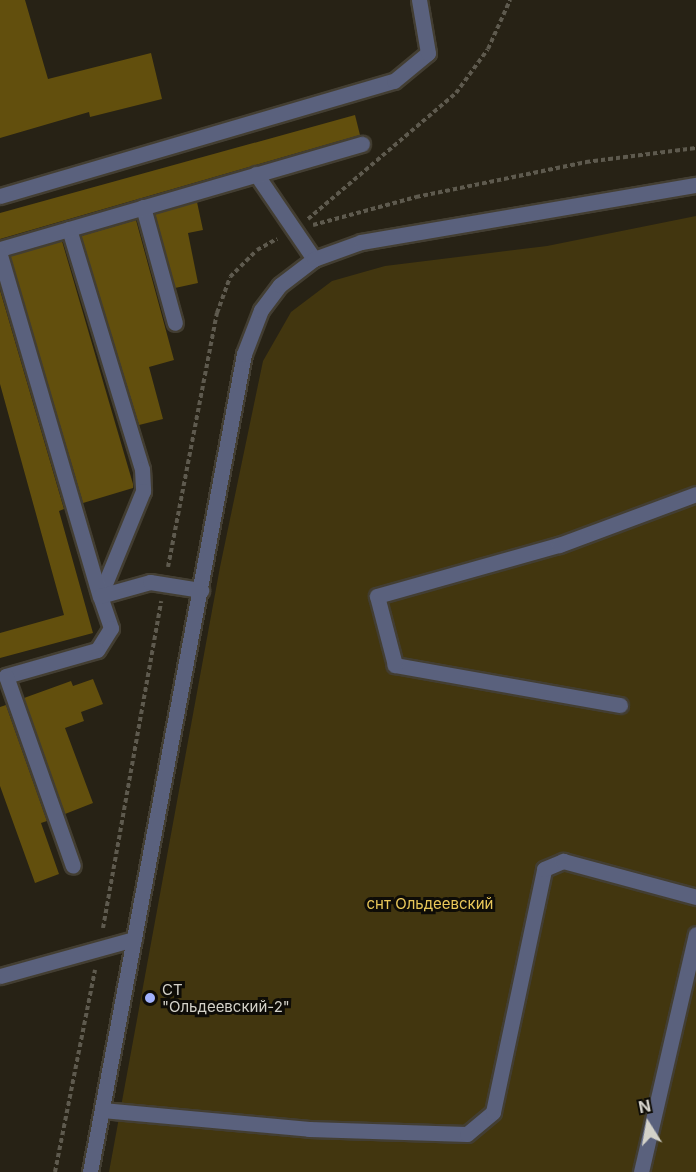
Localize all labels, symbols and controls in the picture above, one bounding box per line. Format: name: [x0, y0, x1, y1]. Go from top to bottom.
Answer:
park label: снт Ольдеевский: [367, 895, 493, 913]
place label: СТ "Ольдеевский-2": [162, 980, 290, 1015]
marker: СТ "Ольдеевский-2": [143, 991, 157, 1005]
north arrow: [618, 1094, 678, 1154]
text: N: [637, 1095, 652, 1117]

